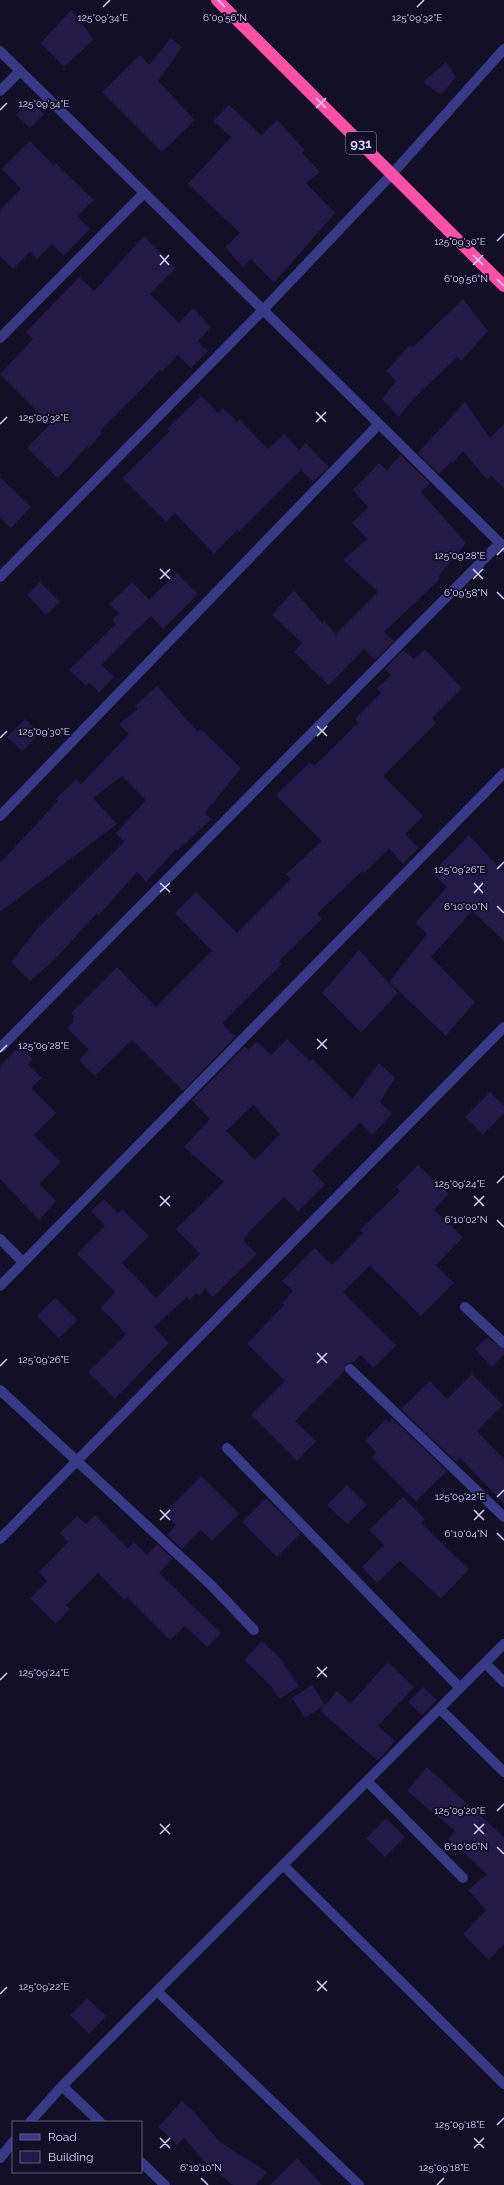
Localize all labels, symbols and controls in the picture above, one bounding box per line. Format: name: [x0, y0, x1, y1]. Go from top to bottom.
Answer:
text: 125°09'34"E: [78, 12, 128, 23]
text: 6°09'56"N: [203, 12, 247, 23]
text: 125°09'32"E: [392, 12, 442, 23]
text: 125°09'34"E: [19, 98, 69, 109]
road number: 931: [346, 132, 376, 154]
text: 125°09'30"E: [434, 236, 486, 247]
text: 6°09'56"N: [444, 273, 488, 284]
text: 125°09'32"E: [19, 412, 69, 423]
text: 125°09'28"E: [434, 550, 486, 561]
text: 6°09'58"N: [444, 587, 488, 598]
text: 125°09'30"E: [18, 726, 70, 737]
text: 125°09'26"E: [434, 864, 486, 875]
text: 6°10'00"N: [444, 901, 488, 912]
text: 125°09'28"E: [18, 1040, 70, 1051]
text: 125°09'24"E: [435, 1178, 485, 1189]
text: 6°10'02"N: [445, 1214, 487, 1225]
text: 125°09'26"E: [18, 1354, 70, 1365]
text: 125°09'22"E: [435, 1491, 485, 1502]
text: 6°10'04"N: [444, 1528, 488, 1539]
text: 125°09'24"E: [19, 1667, 69, 1678]
text: 125°09'20"E: [434, 1805, 486, 1816]
text: 6°10'06"N: [444, 1841, 488, 1852]
text: 125°09'22"E: [19, 1981, 69, 1992]
text: 125°09'18"E: [435, 2119, 485, 2130]
legend: [12, 2121, 142, 2173]
text: Road: [48, 2130, 77, 2144]
text: Building: [48, 2150, 94, 2164]
text: 6°10'10"N: [180, 2162, 222, 2173]
text: 125°09'18"E: [419, 2162, 469, 2173]

